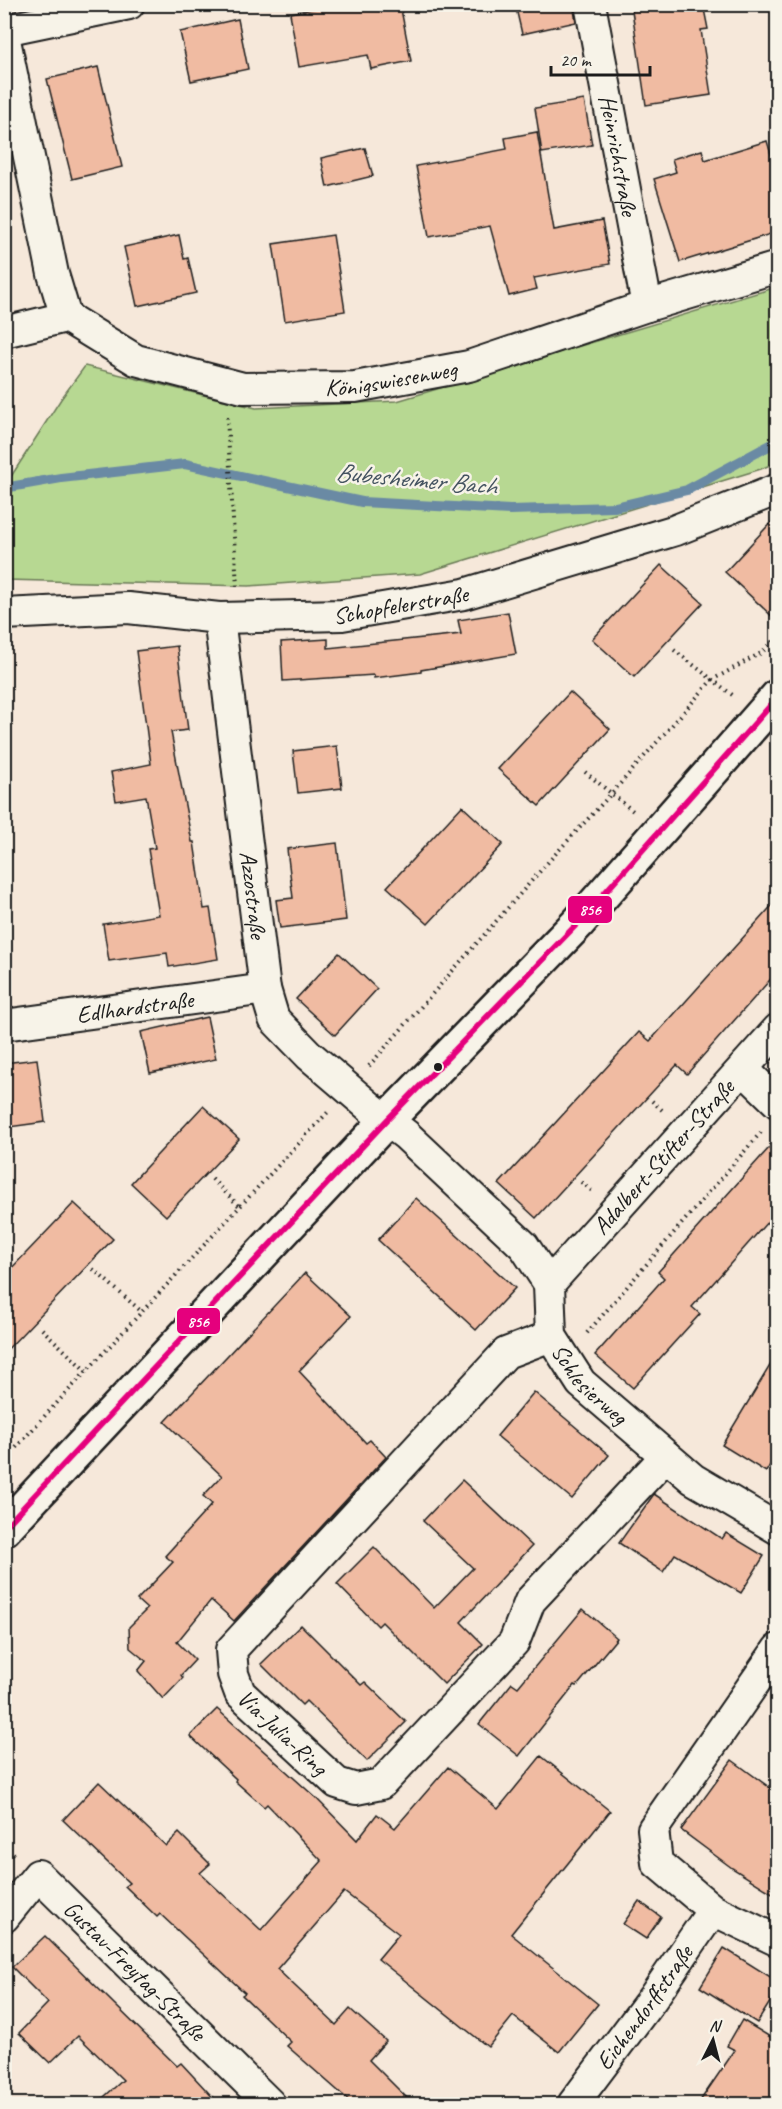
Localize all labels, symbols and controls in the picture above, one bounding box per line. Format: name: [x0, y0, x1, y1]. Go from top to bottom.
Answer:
scale bar: [551, 39, 650, 77]
text: 20 m: [560, 49, 593, 71]
street label: Heinrichstraße: [592, 92, 645, 220]
street label: Königswiesenweg: [325, 353, 461, 402]
water label: Bubesheimer Bach: [334, 456, 500, 503]
street label: Schopfelerstraße: [333, 578, 472, 630]
street label: Azzostraße: [233, 849, 274, 943]
line badge: 856: [567, 895, 613, 924]
text: 856: [579, 900, 602, 920]
street label: Edlhardstraße: [75, 984, 197, 1030]
unlabelled marker: [432, 1061, 444, 1073]
street label: Adalbert-Stifter-Straße: [586, 1071, 742, 1241]
line badge: 856: [176, 1307, 221, 1335]
text: 856: [187, 1312, 210, 1332]
street label: Schlesierweg: [545, 1338, 635, 1432]
street label: Via-Julia-Ring: [231, 1683, 336, 1783]
street label: Gustav-Freytag-Straße: [57, 1894, 214, 2049]
street label: Eichendorffstraße: [589, 1938, 701, 2076]
north arrow: [683, 2010, 743, 2070]
text: N: [708, 2016, 724, 2037]

